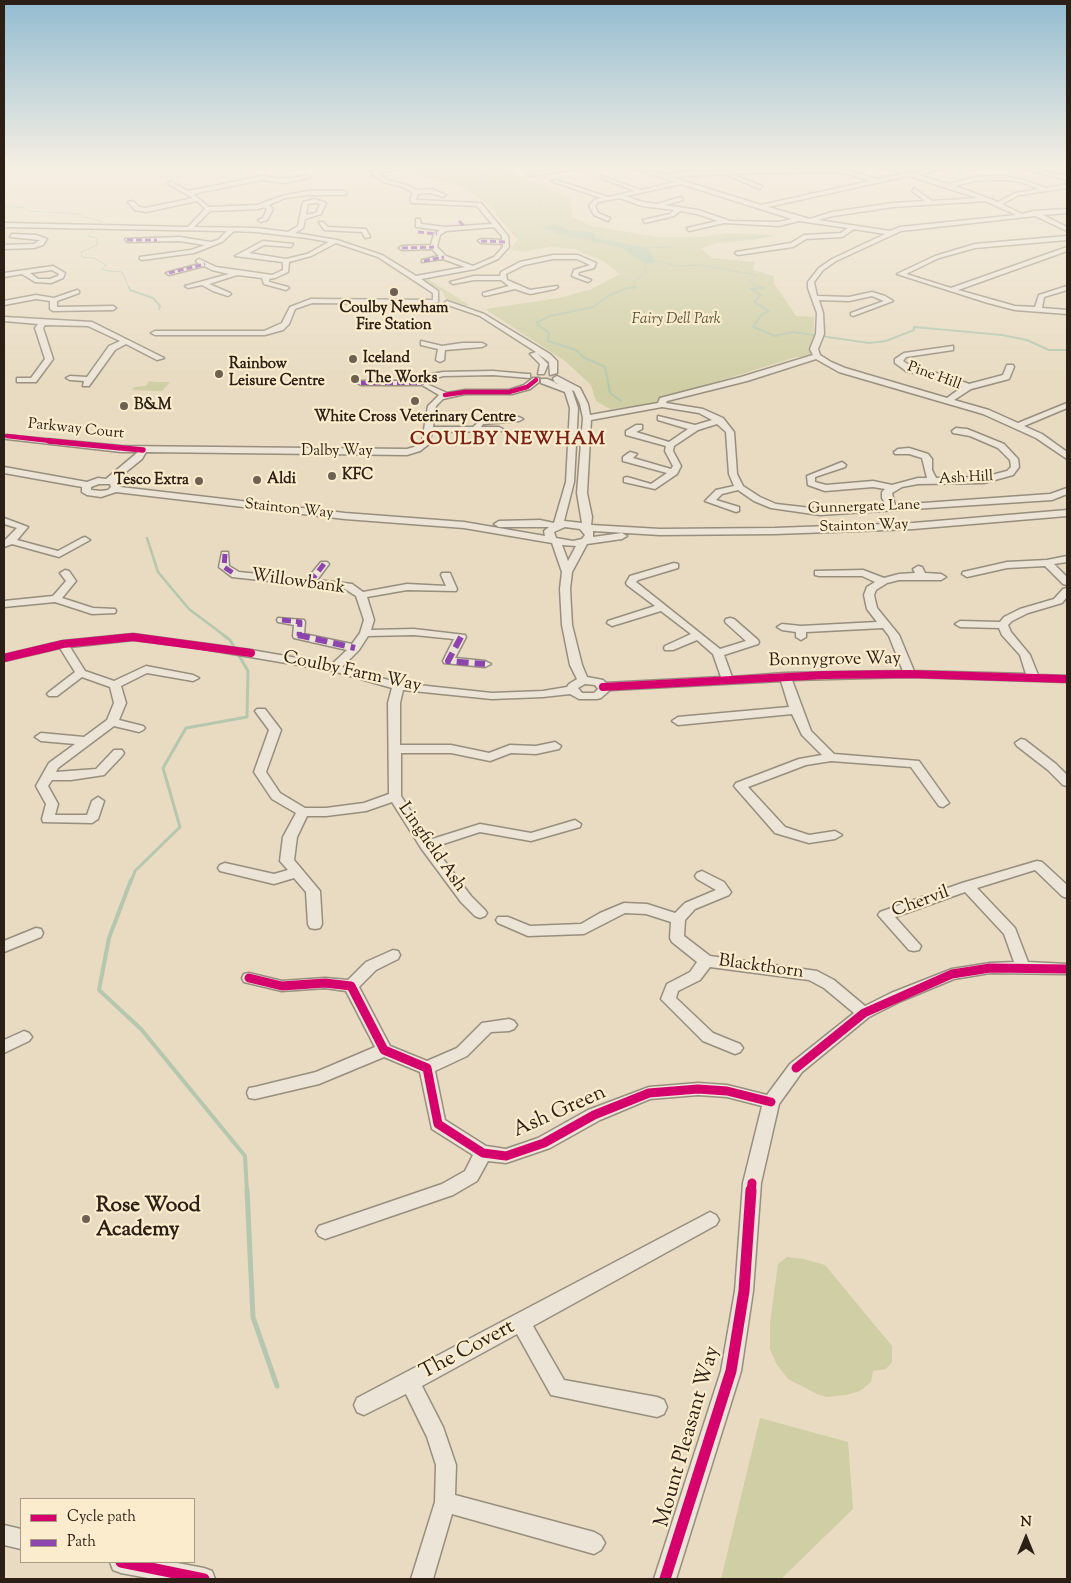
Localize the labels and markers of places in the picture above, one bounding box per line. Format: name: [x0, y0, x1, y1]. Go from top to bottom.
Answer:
marker: Coulby Newham Fire Station: [388, 286, 400, 298]
place label: Coulby Newham Fire Station: [339, 300, 449, 335]
place label: Iceland: [363, 350, 410, 368]
marker: Iceland: [347, 353, 359, 365]
place label: Rainbow Leisure Centre: [229, 356, 325, 391]
marker: Rainbow Leisure Centre: [213, 368, 225, 380]
place label: The Works: [365, 370, 437, 388]
marker: The Works: [349, 373, 361, 385]
marker: White Cross Veterinary Centre: [409, 395, 421, 407]
place label: B&M: [134, 397, 171, 415]
marker: B&M: [118, 400, 130, 412]
place label: White Cross Veterinary Centre: [314, 409, 516, 427]
place label: KFC: [342, 467, 373, 485]
marker: KFC: [326, 470, 338, 482]
place label: Aldi: [267, 471, 296, 489]
place label: Tesco Extra: [114, 472, 189, 490]
marker: Aldi: [251, 474, 263, 486]
marker: Tesco Extra: [193, 475, 205, 487]
place label: Rose Wood Academy: [96, 1194, 201, 1244]
marker: Rose Wood Academy: [80, 1213, 92, 1225]

